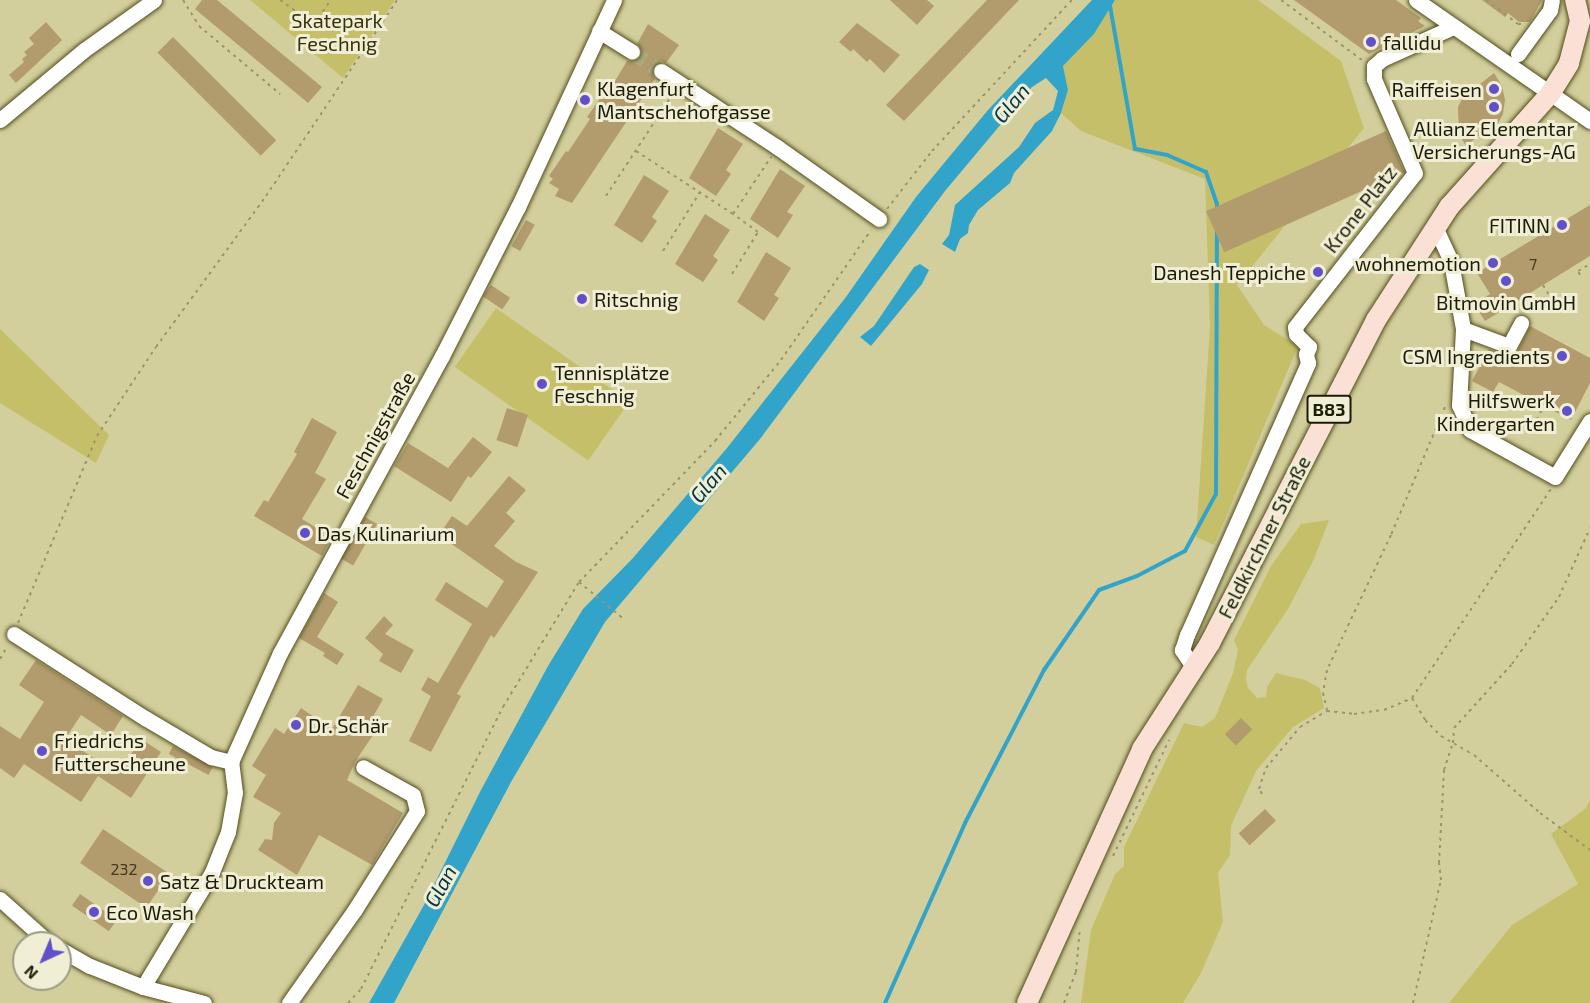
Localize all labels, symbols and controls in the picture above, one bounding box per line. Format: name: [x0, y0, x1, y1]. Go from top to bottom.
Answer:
park label: Skatepark Feschnig: [291, 8, 383, 55]
place label: fallidu: [1383, 30, 1441, 54]
marker: fallidu: [1364, 35, 1378, 49]
place label: Klagenfurt Mantschehofgasse: [597, 77, 771, 124]
place label: Raiffeisen: [1391, 77, 1482, 101]
water label: Glan: [987, 78, 1035, 128]
marker: Raiffeisen: [1487, 82, 1501, 96]
marker: Klagenfurt Mantschehofgasse: [578, 93, 592, 107]
marker: Allianz Elementar Versicherungs-AG: [1487, 100, 1501, 114]
place label: Allianz Elementar Versicherungs-AG: [1412, 116, 1576, 163]
street label: Krone Platz: [1318, 161, 1402, 257]
place label: FITINN: [1489, 213, 1550, 237]
marker: FITINN: [1555, 218, 1569, 232]
place label: wohnemotion: [1355, 251, 1481, 275]
house number: 7: [1529, 254, 1537, 274]
marker: wohnemotion: [1486, 256, 1500, 270]
place label: Danesh Teppiche: [1153, 260, 1306, 284]
marker: Danesh Teppiche: [1311, 265, 1325, 279]
marker: Bitmovin GmbH: [1499, 274, 1513, 288]
place label: Ritschnig: [594, 287, 678, 311]
place label: Bitmovin GmbH: [1436, 290, 1576, 314]
marker: Ritschnig: [575, 292, 589, 306]
place label: CSM Ingredients: [1402, 344, 1550, 368]
marker: CSM Ingredients: [1555, 349, 1569, 363]
place label: Tennisplätze Feschnig: [554, 360, 670, 407]
street label: Feschnigstraße: [330, 367, 420, 503]
marker: Tennisplätze Feschnig: [535, 377, 549, 391]
place label: Hilfswerk Kindergarten: [1436, 388, 1555, 435]
road number: B83: [1306, 394, 1352, 424]
marker: Hilfswerk Kindergarten: [1560, 404, 1574, 418]
street label: Feldkirchner Straße: [1213, 451, 1315, 623]
water label: Glan: [684, 458, 732, 508]
place label: Das Kulinarium: [317, 521, 454, 545]
marker: Das Kulinarium: [298, 526, 312, 540]
place label: Dr. Schär: [308, 713, 389, 737]
marker: Dr. Schär: [289, 718, 303, 732]
place label: Friedrichs Futterscheune: [54, 728, 186, 775]
marker: Friedrichs Futterscheune: [35, 744, 49, 758]
house number: 232: [111, 859, 137, 879]
water label: Glan: [418, 861, 462, 911]
place label: Satz & Druckteam: [160, 869, 324, 893]
marker: Satz & Druckteam: [141, 874, 155, 888]
place label: Eco Wash: [106, 900, 194, 924]
marker: Eco Wash: [87, 905, 101, 919]
north arrow: [12, 931, 72, 991]
text: N: [20, 962, 41, 984]

